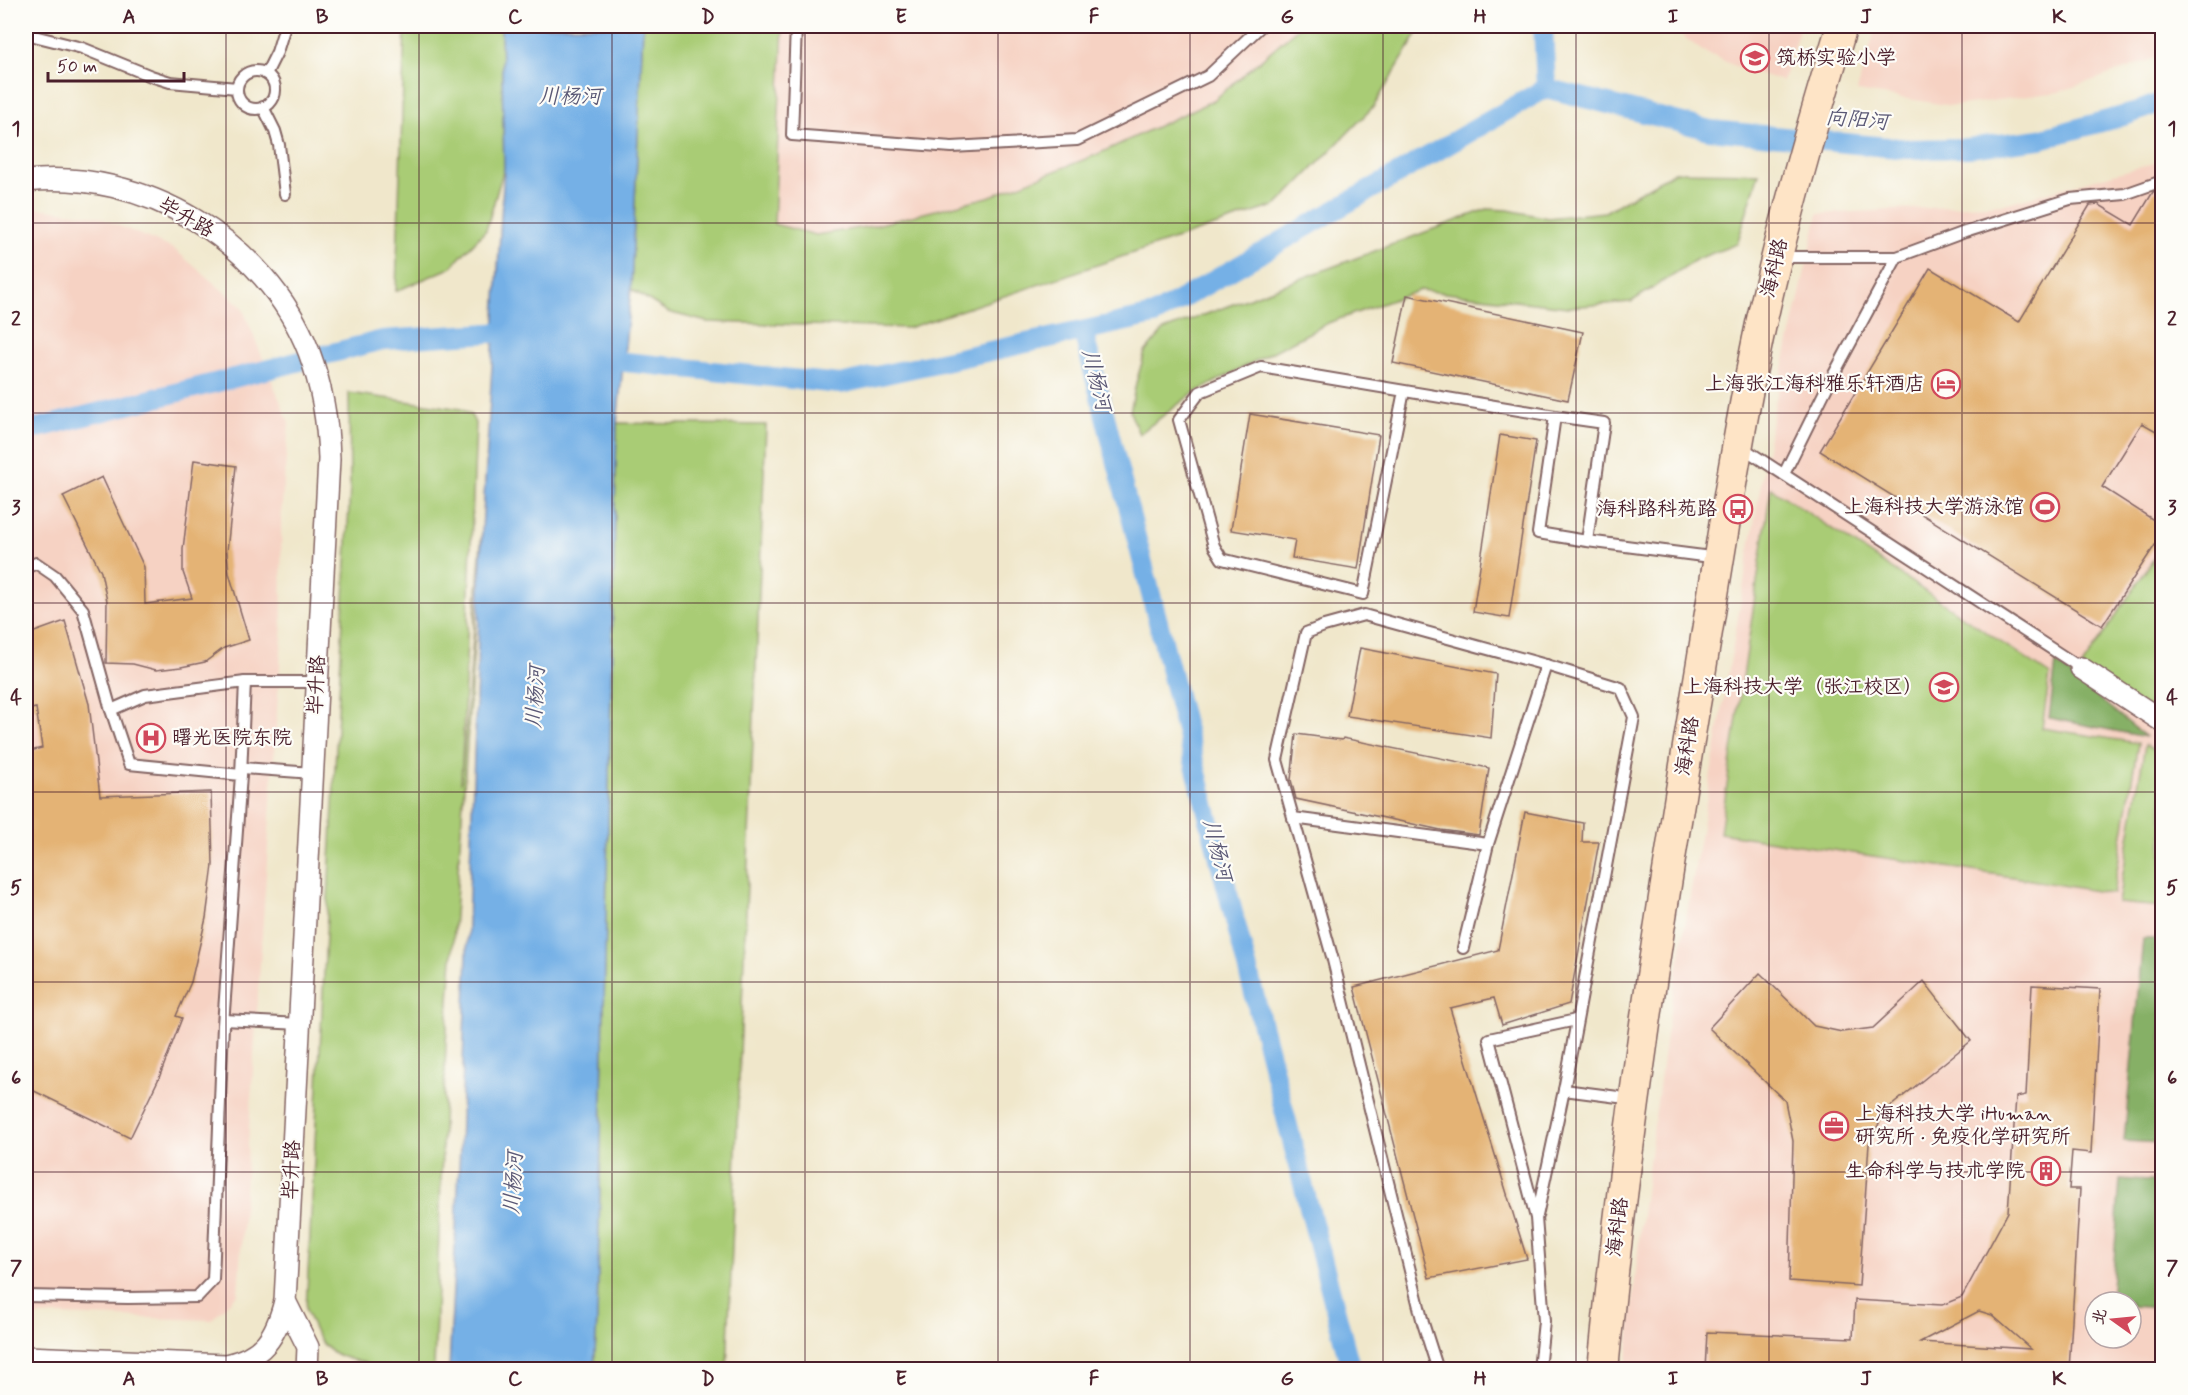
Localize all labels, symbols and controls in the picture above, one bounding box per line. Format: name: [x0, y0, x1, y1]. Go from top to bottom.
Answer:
text: A: [122, 4, 136, 31]
text: B: [316, 4, 329, 31]
text: C: [508, 4, 523, 31]
text: D: [701, 4, 715, 31]
text: E: [895, 4, 907, 31]
text: F: [1089, 4, 1100, 31]
text: G: [1280, 4, 1294, 31]
text: H: [1473, 4, 1487, 31]
text: I: [1668, 4, 1678, 31]
text: J: [1860, 4, 1872, 31]
text: K: [2052, 4, 2067, 31]
school or university icon: 筑桥实验小学: [1739, 42, 1771, 74]
scale bar: [48, 45, 184, 83]
place label: 筑桥实验小学: [1776, 45, 1896, 72]
text: 50 m: [57, 55, 97, 79]
water label: 川杨河: [539, 83, 604, 111]
water label: 向阳河: [1824, 103, 1893, 137]
text: 1: [12, 116, 20, 143]
text: 1: [2168, 116, 2176, 143]
street label: 毕升路: [153, 192, 220, 245]
street label: 海科路: [1755, 235, 1795, 300]
text: 2: [11, 306, 21, 333]
text: 2: [2167, 306, 2177, 333]
water label: 川杨河: [1075, 346, 1118, 417]
hotel icon: 上海张江海科雅乐轩酒店: [1930, 368, 1962, 400]
place label: 上海张江海科雅乐轩酒店: [1705, 371, 1925, 398]
sports icon: 上海科技大学游泳馆: [2029, 491, 2061, 523]
bus stop icon: 海科路科苑路: [1722, 493, 1754, 525]
place label: 上海科技大学游泳馆: [1844, 494, 2024, 521]
text: 3: [11, 495, 21, 522]
text: 3: [2167, 495, 2177, 522]
place label: 海科路科苑路: [1597, 496, 1718, 523]
street label: 毕升路: [302, 653, 332, 716]
water label: 川杨河: [520, 662, 552, 729]
school or university icon: 上海科技大学（张江校区）: [1928, 671, 1960, 703]
place label: 上海科技大学（张江校区）: [1683, 674, 1923, 701]
text: 4: [10, 685, 22, 712]
text: 4: [2166, 685, 2178, 712]
street label: 海科路: [1670, 713, 1706, 778]
hospital icon: 曙光医院东院: [135, 722, 167, 754]
place label: 曙光医院东院: [172, 725, 292, 752]
water label: 川杨河: [1196, 816, 1239, 887]
text: 5: [10, 875, 22, 902]
text: 5: [2166, 875, 2178, 902]
text: 6: [11, 1065, 21, 1092]
text: 6: [2167, 1065, 2177, 1092]
place label: 上海科技大学 iHuman 研究所 · 免疫化学研究所: [1855, 1101, 2070, 1151]
office icon: 上海科技大学 iHuman 研究所 · 免疫化学研究所: [1818, 1110, 1850, 1142]
street label: 毕升路: [277, 1138, 307, 1201]
water label: 川杨河: [498, 1148, 530, 1215]
building icon: 生命科学与技术学院: [2030, 1155, 2062, 1187]
place label: 生命科学与技术学院: [1845, 1158, 2025, 1185]
street label: 海科路: [1601, 1195, 1635, 1258]
text: 7: [10, 1255, 22, 1282]
text: 7: [2166, 1255, 2178, 1282]
north arrow: [2083, 1290, 2143, 1350]
text: 北: [2088, 1306, 2112, 1327]
text: A: [122, 1366, 136, 1393]
text: B: [316, 1366, 329, 1393]
text: C: [508, 1366, 523, 1393]
text: D: [701, 1366, 715, 1393]
text: E: [895, 1366, 907, 1393]
text: F: [1089, 1366, 1100, 1393]
text: G: [1280, 1366, 1294, 1393]
text: H: [1473, 1366, 1487, 1393]
text: I: [1668, 1366, 1678, 1393]
text: J: [1860, 1366, 1872, 1393]
text: K: [2052, 1366, 2067, 1393]

